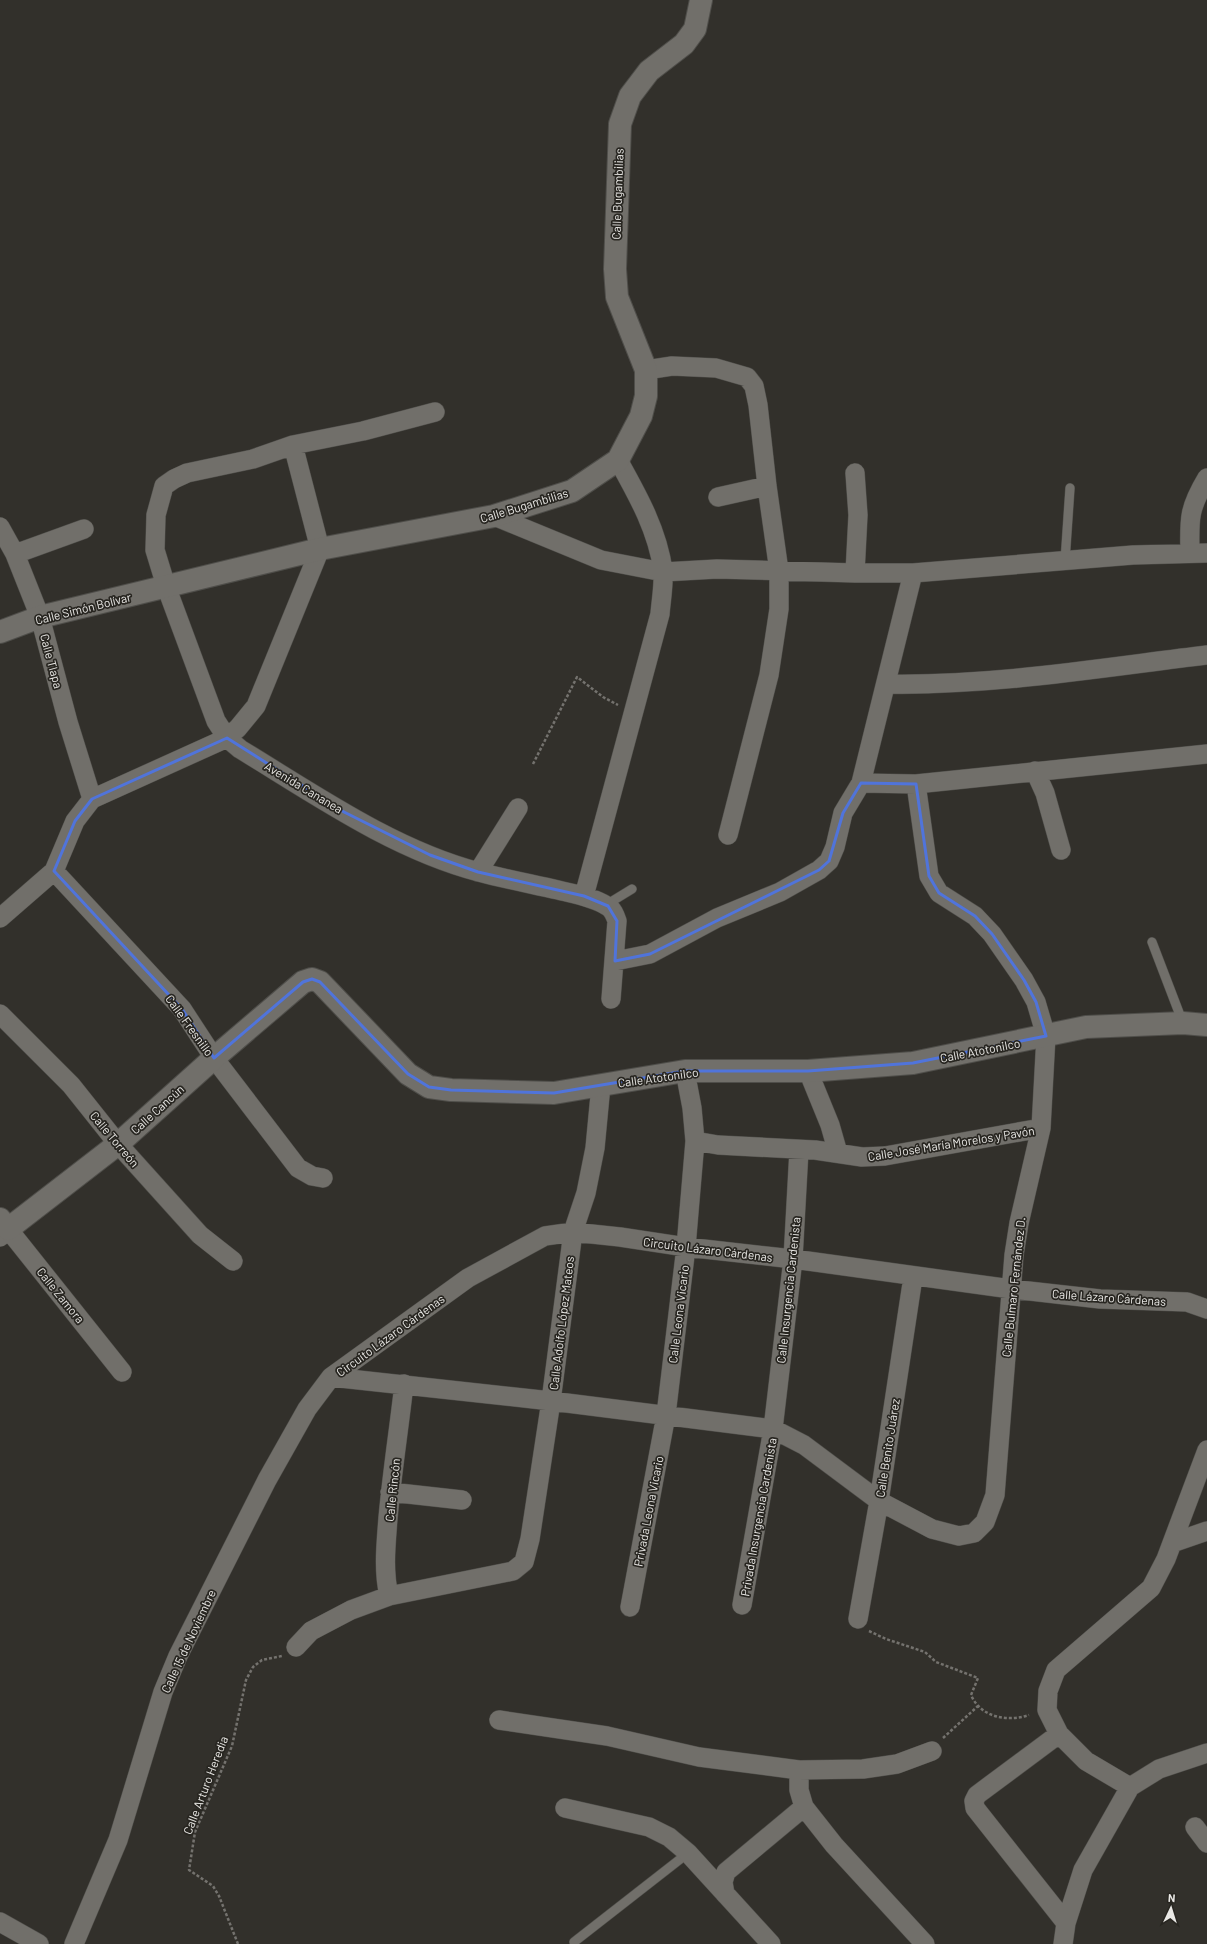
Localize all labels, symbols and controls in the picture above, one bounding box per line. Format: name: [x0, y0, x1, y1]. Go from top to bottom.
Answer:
street label: Calle Bugambilias: [608, 148, 626, 240]
street label: Calle Bugambilias: [478, 485, 570, 525]
street label: Calle Simón Bolívar: [34, 589, 133, 627]
street label: Calle Tlapa: [38, 632, 66, 690]
street label: Avenida Cananea: [263, 758, 345, 816]
street label: Calle Fresnillo: [163, 992, 217, 1058]
street label: Calle Atotonilco: [939, 1035, 1021, 1065]
street label: Calle Atotonilco: [617, 1064, 699, 1090]
street label: Calle Cancún: [128, 1082, 186, 1136]
street label: Calle Torreón: [88, 1108, 142, 1170]
street label: Calle José María Morelos y Pavón: [867, 1123, 1035, 1163]
street label: Calle Insurgencia Cardenista: [773, 1216, 803, 1364]
street label: Calle Bulmaro Fernández D.: [999, 1216, 1027, 1358]
street label: Circuito Lázaro Cárdenas: [643, 1234, 774, 1264]
street label: Calle Adolfo López Mateos: [546, 1255, 576, 1391]
street label: Calle Zamora: [34, 1264, 88, 1326]
street label: Calle Leona Vicario: [665, 1264, 691, 1364]
street label: Calle Lázaro Cárdenas: [1052, 1286, 1167, 1308]
street label: Circuito Lázaro Cárdenas: [333, 1291, 447, 1379]
street label: Calle Benito Juárez: [872, 1398, 902, 1498]
street label: Privada Insurgencia Cardenista: [737, 1437, 779, 1597]
street label: Privada Leona Vicario: [630, 1454, 666, 1568]
street label: Calle Rincón: [382, 1458, 402, 1522]
street label: Calle 15 de Noviembre: [158, 1587, 218, 1695]
street label: Calle Arturo Heredia: [180, 1734, 230, 1836]
north arrow: [1151, 1888, 1191, 1928]
text: N: [1168, 1891, 1176, 1904]

